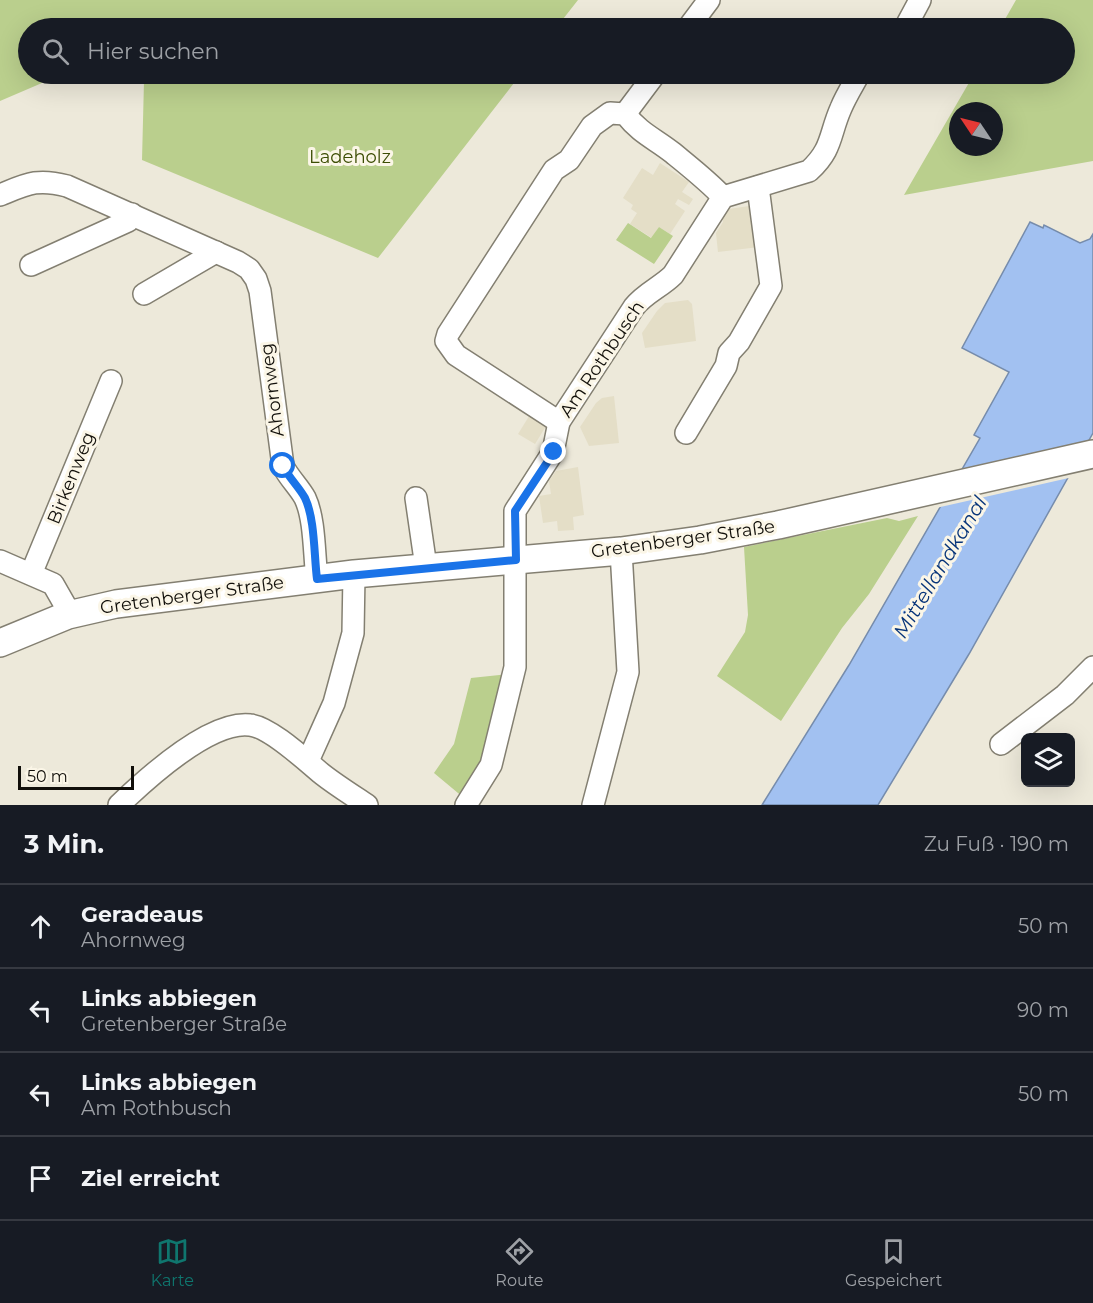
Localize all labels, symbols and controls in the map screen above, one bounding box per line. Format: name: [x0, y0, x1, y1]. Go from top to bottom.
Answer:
search box: [18, 18, 1075, 84]
icon: search: [39, 35, 72, 68]
text: Hier suchen: [87, 38, 219, 65]
north arrow: [949, 102, 1003, 156]
park label: Ladeholz: [309, 146, 391, 168]
street label: Am Rothbusch: [555, 297, 649, 421]
street label: Ahornweg: [255, 342, 289, 438]
street label: Birkenweg: [43, 429, 99, 527]
route end: [540, 438, 566, 464]
route start: [269, 452, 295, 478]
water label: Mittellandkanal: [888, 491, 992, 642]
street label: Gretenberger Straße: [590, 515, 776, 563]
street label: Gretenberger Straße: [99, 571, 285, 619]
map controls: [1021, 733, 1075, 787]
button: layers: [1021, 733, 1075, 787]
scale bar: [18, 763, 134, 790]
text: 50 m: [27, 767, 68, 786]
text: 3 Min.: [24, 828, 104, 860]
text: Zu Fuß · 190 m: [924, 832, 1069, 856]
text: Geradeaus: [81, 901, 203, 928]
icon: ahead: [24, 910, 57, 943]
text: 50 m: [1018, 914, 1069, 938]
text: Ahornweg: [81, 928, 186, 952]
text: Links abbiegen: [81, 985, 257, 1012]
icon: left: [24, 994, 57, 1027]
text: 90 m: [1017, 998, 1069, 1022]
text: Gretenberger Straße: [81, 1012, 287, 1036]
text: Links abbiegen: [81, 1069, 257, 1096]
icon: left: [24, 1078, 57, 1111]
text: 50 m: [1018, 1082, 1069, 1106]
text: Am Rothbusch: [81, 1096, 232, 1120]
icon: arrive: [24, 1162, 57, 1195]
text: Ziel erreicht: [81, 1165, 220, 1192]
tab: Karte: [151, 1235, 194, 1290]
tab: Route: [495, 1235, 544, 1290]
tab: Gespeichert: [845, 1235, 942, 1290]

